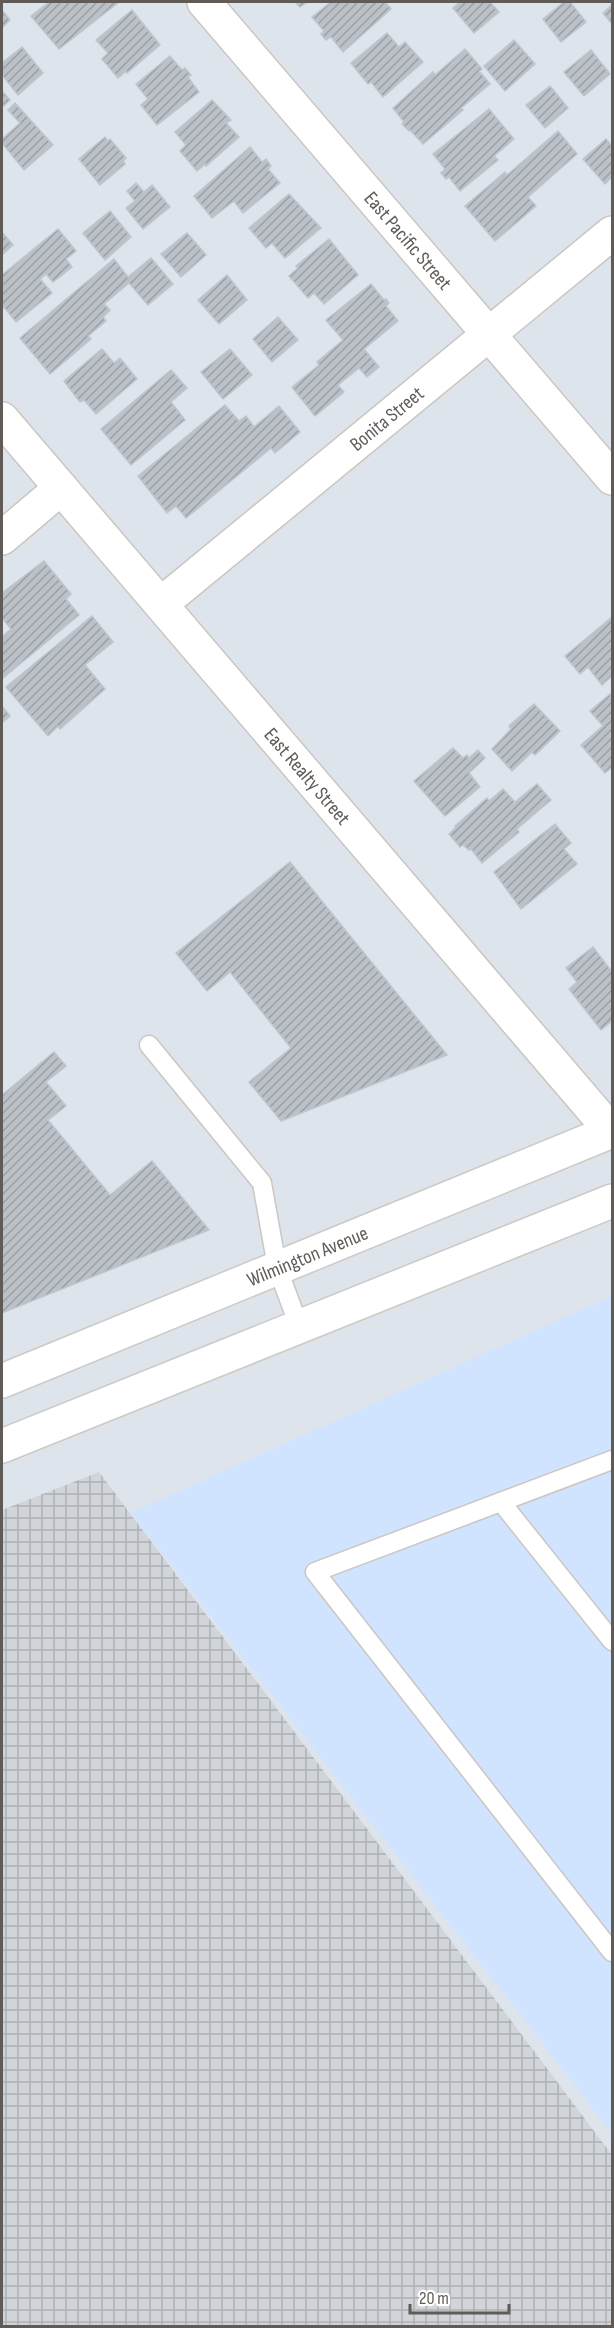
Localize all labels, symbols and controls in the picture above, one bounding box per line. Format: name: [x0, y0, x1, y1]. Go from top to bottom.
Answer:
street label: East Pacific Street: [359, 187, 456, 295]
street label: Bonita Street: [345, 382, 429, 457]
street label: East Realty Street: [259, 723, 355, 830]
street label: Wilmington Avenue: [244, 1221, 372, 1292]
scale bar: [410, 2277, 509, 2315]
text: 20 m: [419, 2288, 449, 2309]

